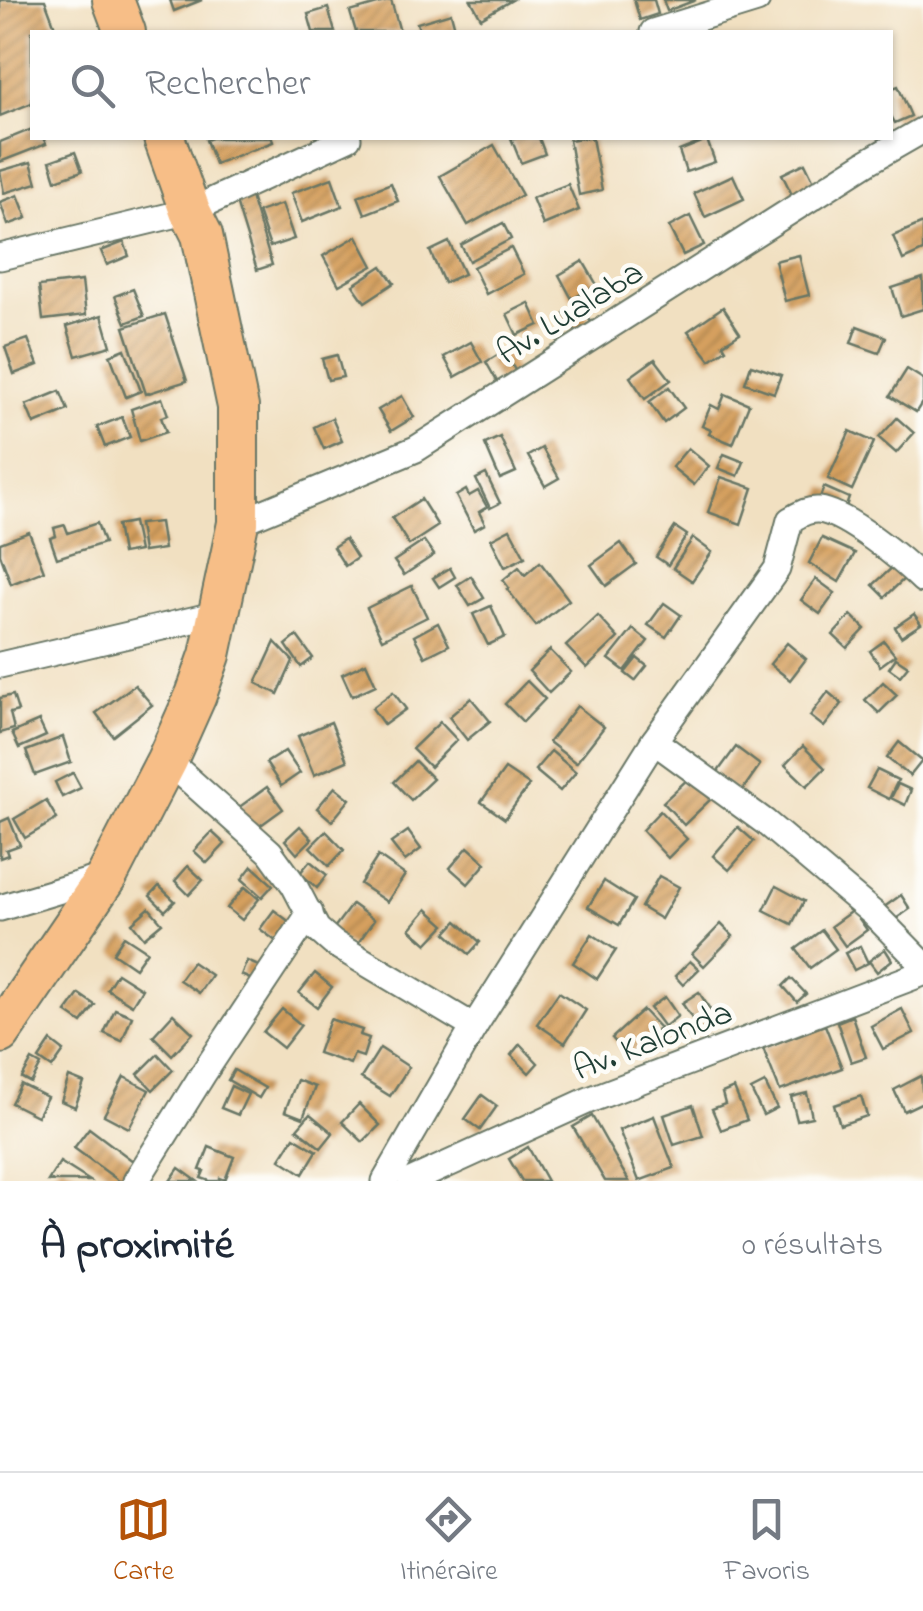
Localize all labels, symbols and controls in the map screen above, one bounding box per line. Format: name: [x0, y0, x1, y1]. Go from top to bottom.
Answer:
search box: [30, 30, 893, 140]
text: Rechercher: [145, 57, 311, 113]
icon: search: [65, 58, 120, 113]
street label: Av. Lualaba: [487, 249, 654, 379]
street label: Av. Kalonda: [566, 989, 740, 1096]
text: À proximité: [40, 1216, 234, 1277]
text: 0 résultats: [742, 1223, 883, 1270]
tab: Carte: [113, 1492, 174, 1593]
tab: Itinéraire: [400, 1492, 497, 1593]
tab: Favoris: [723, 1492, 810, 1593]

